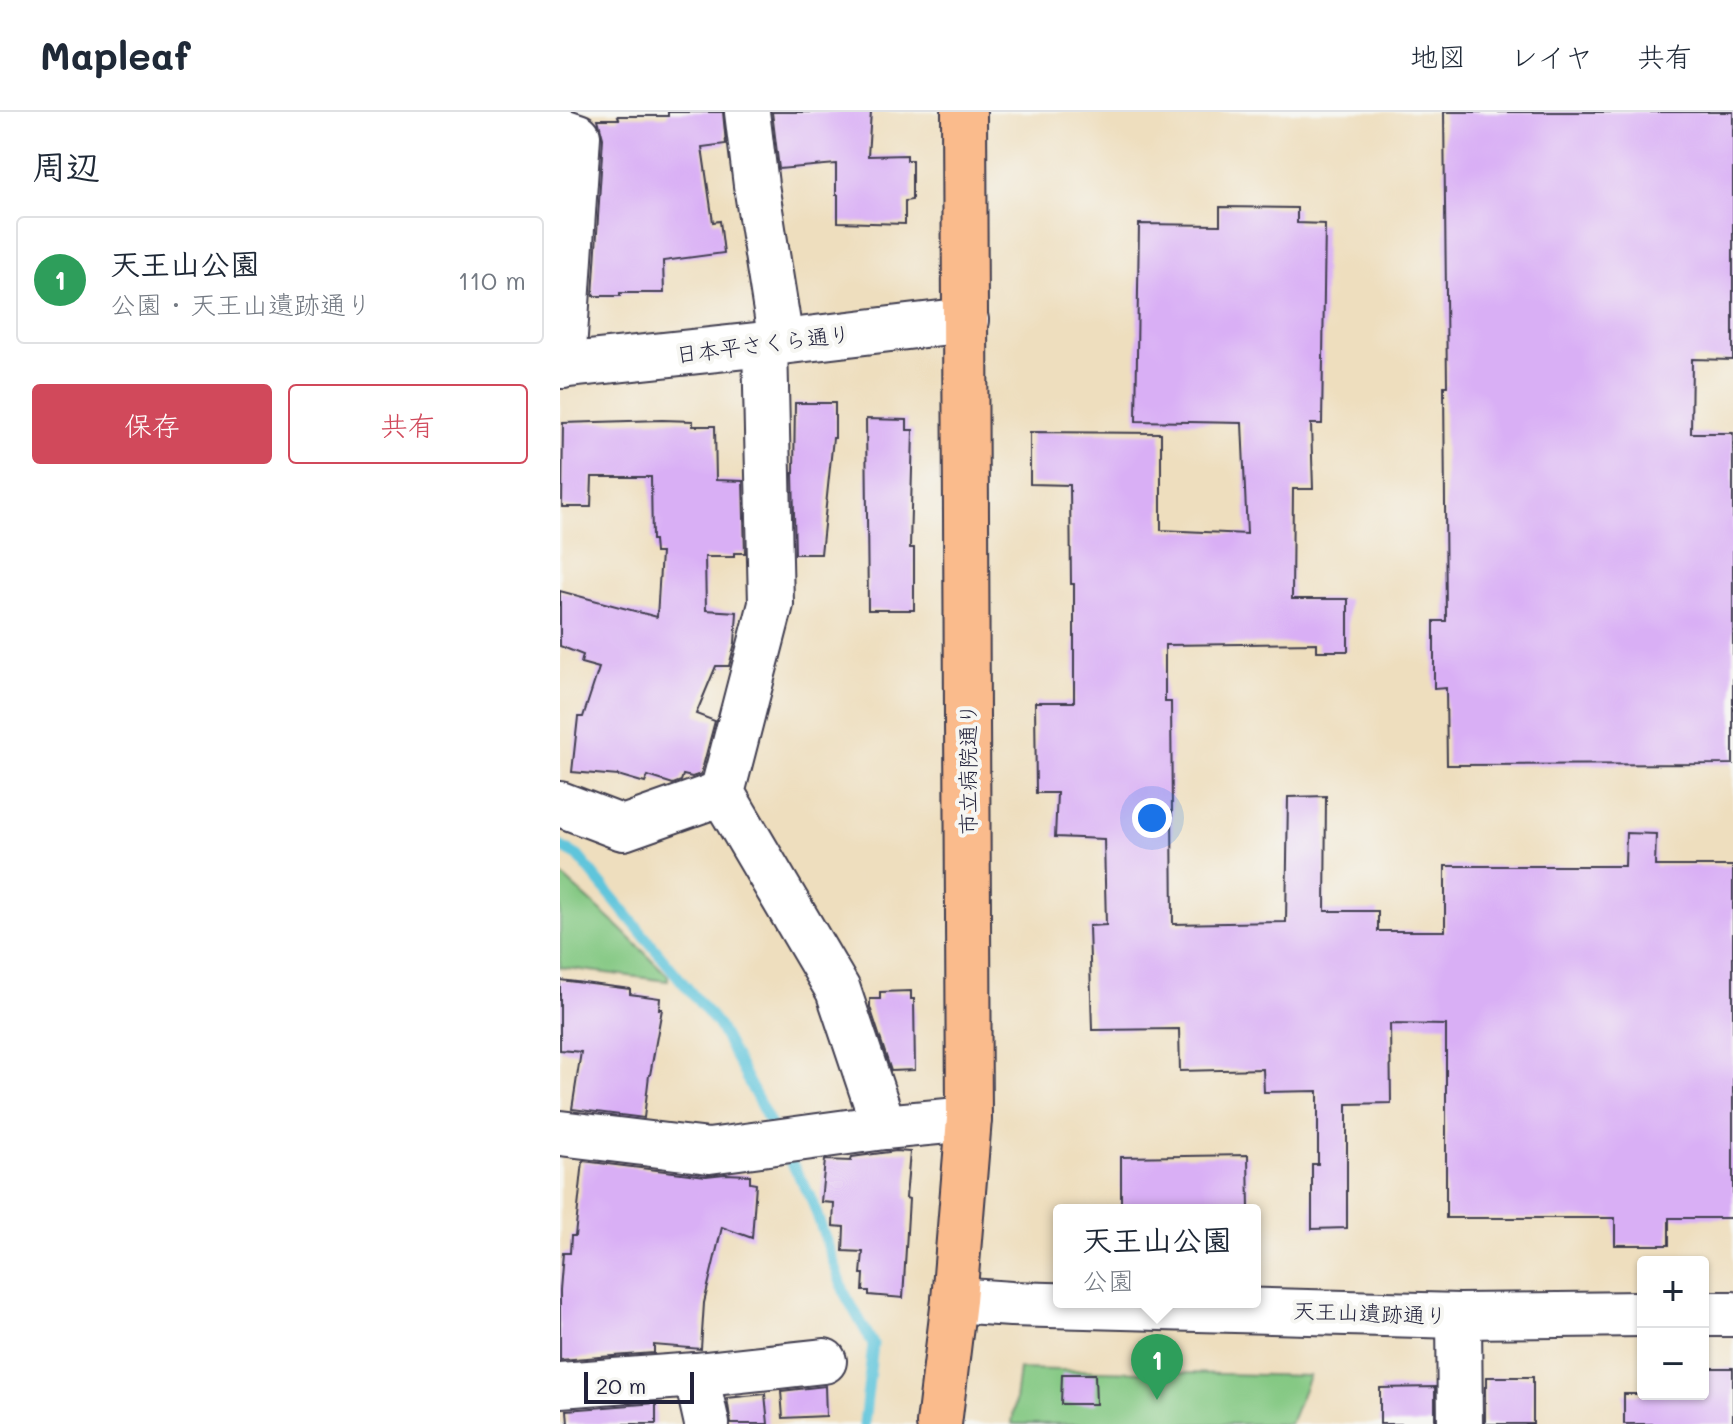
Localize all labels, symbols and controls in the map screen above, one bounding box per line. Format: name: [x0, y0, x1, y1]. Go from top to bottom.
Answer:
text: Mapleaf: [40, 30, 191, 80]
text: 地図: [1410, 38, 1466, 74]
text: レイヤ: [1510, 38, 1593, 74]
text: 共有: [1637, 38, 1693, 74]
text: 周辺: [32, 143, 100, 188]
text: 天王山公園: [110, 243, 260, 283]
text: 1: [54, 263, 66, 297]
text: 110 m: [458, 263, 526, 297]
text: 公園 · 天王山遺跡通り: [110, 287, 372, 321]
street label: 日本平さくら通り: [674, 318, 852, 369]
button: 保存: [32, 384, 272, 464]
button: 共有: [288, 384, 528, 464]
street label: 市立病院通り: [953, 703, 982, 835]
your location: [1132, 798, 1172, 838]
popup: [1053, 1204, 1261, 1308]
text: 天王山公園: [1082, 1219, 1232, 1259]
map controls: [1637, 1256, 1709, 1400]
button: +: [1637, 1256, 1709, 1328]
text: 公園: [1082, 1263, 1134, 1297]
street label: 天王山遺跡通り: [1293, 1295, 1447, 1330]
button: −: [1637, 1328, 1709, 1400]
pin: 1: [1131, 1334, 1183, 1400]
scale bar: [584, 1368, 694, 1404]
text: 20 m: [596, 1371, 646, 1400]

